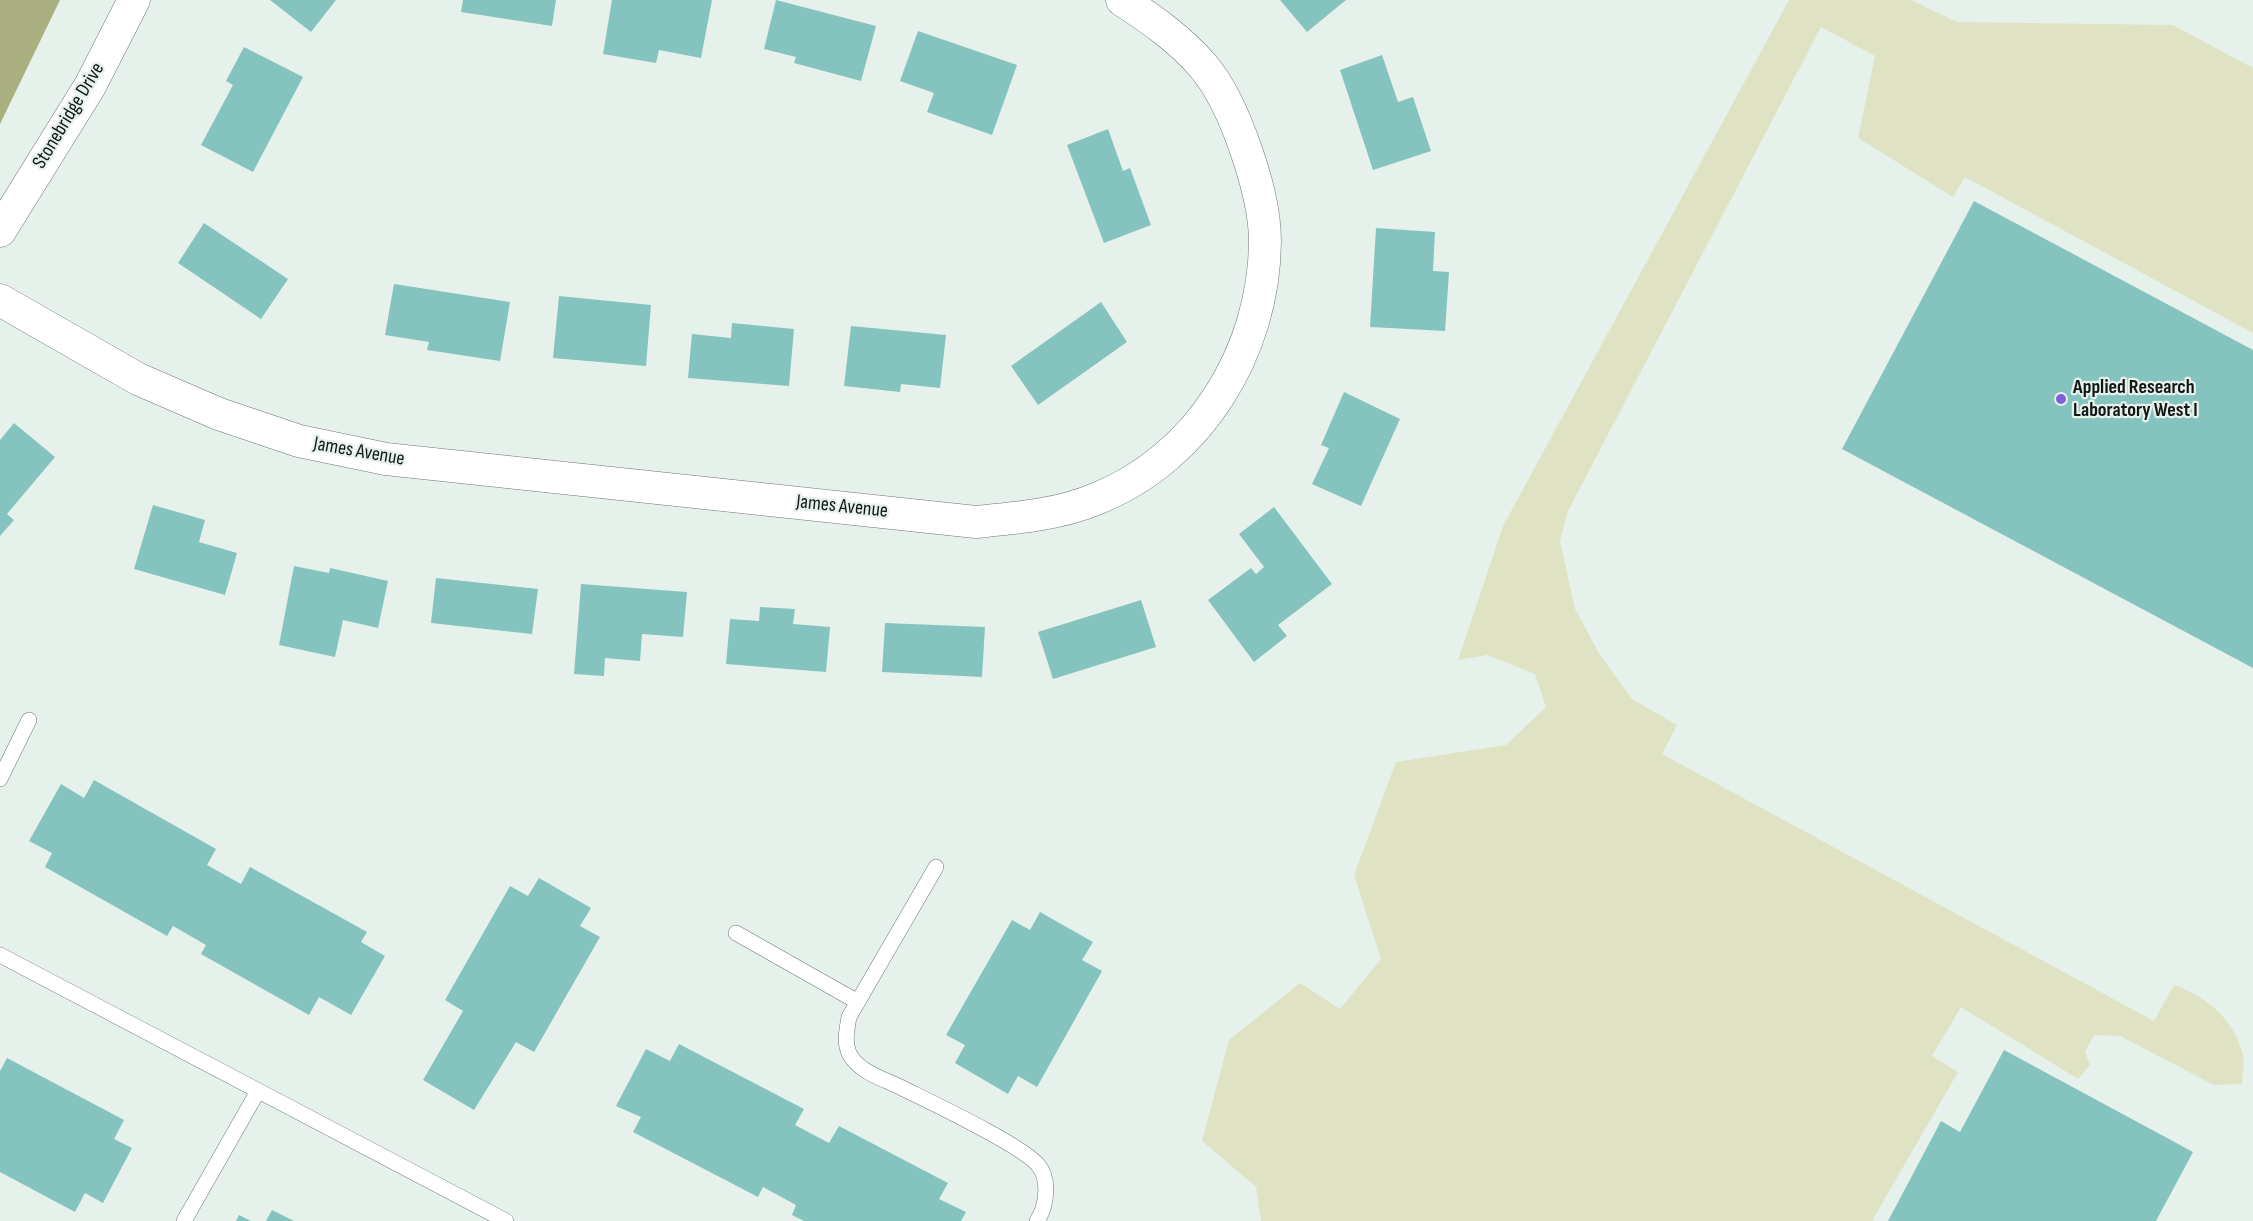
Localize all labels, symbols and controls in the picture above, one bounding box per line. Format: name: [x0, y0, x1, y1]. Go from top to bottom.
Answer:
street label: Stonebridge Drive: [28, 59, 110, 173]
place label: Applied Research Laboratory West I: [2073, 376, 2198, 423]
marker: Applied Research Laboratory West I: [2054, 392, 2068, 406]
street label: James Avenue: [312, 432, 406, 472]
street label: James Avenue: [795, 490, 889, 524]

